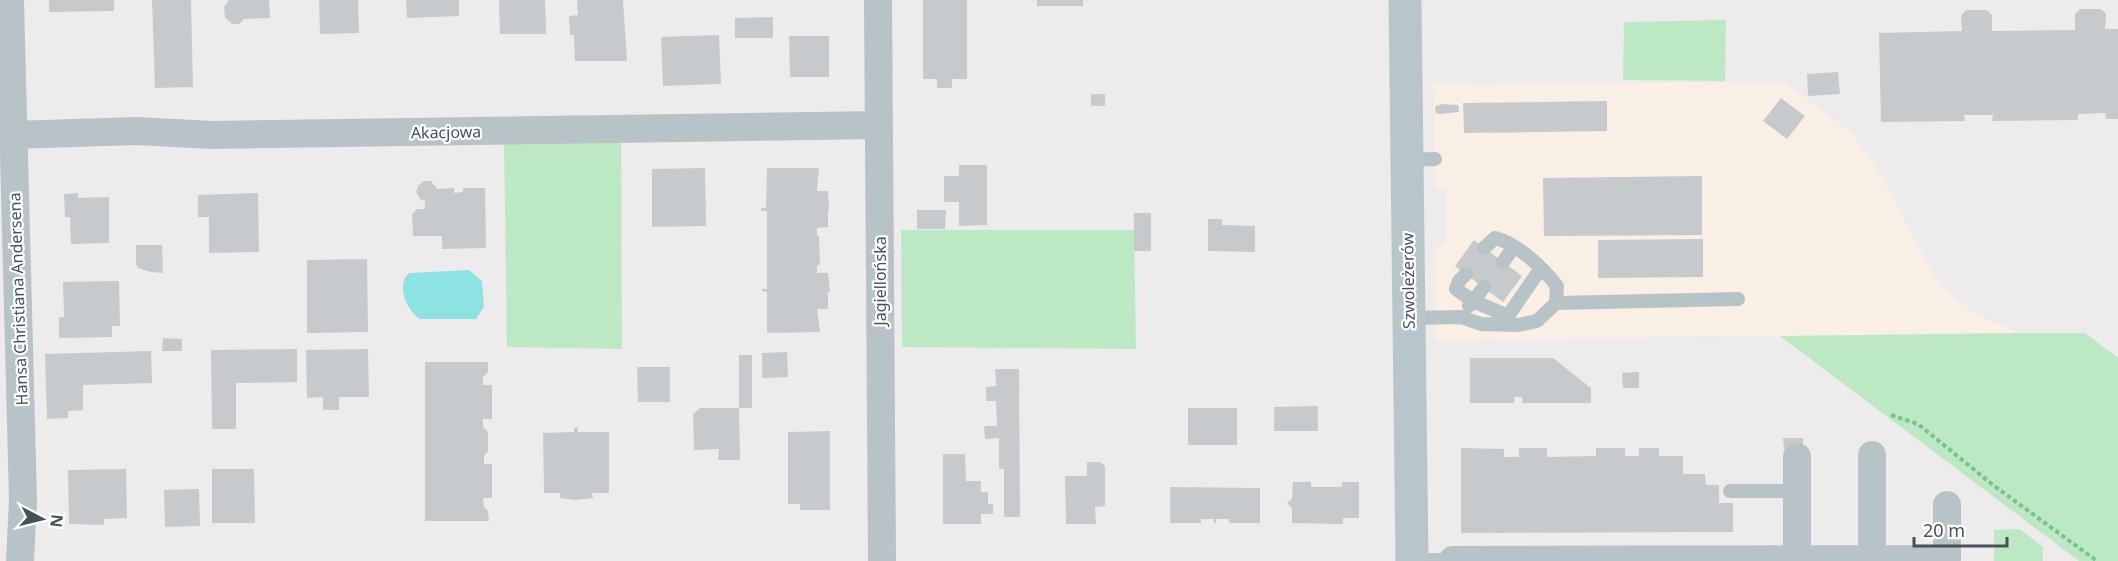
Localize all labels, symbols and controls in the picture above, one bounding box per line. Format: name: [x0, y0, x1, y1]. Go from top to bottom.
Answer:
street label: Akacjowa: [411, 120, 481, 144]
street label: Hansa Christiana Andersena: [3, 192, 33, 406]
street label: Szwoleżerów: [1396, 232, 1420, 329]
street label: Jagiellońska: [869, 236, 891, 328]
north arrow: [12, 489, 72, 549]
scale bar: [1914, 510, 2007, 548]
text: N: [45, 513, 69, 529]
text: 20 m: [1923, 518, 1965, 542]

